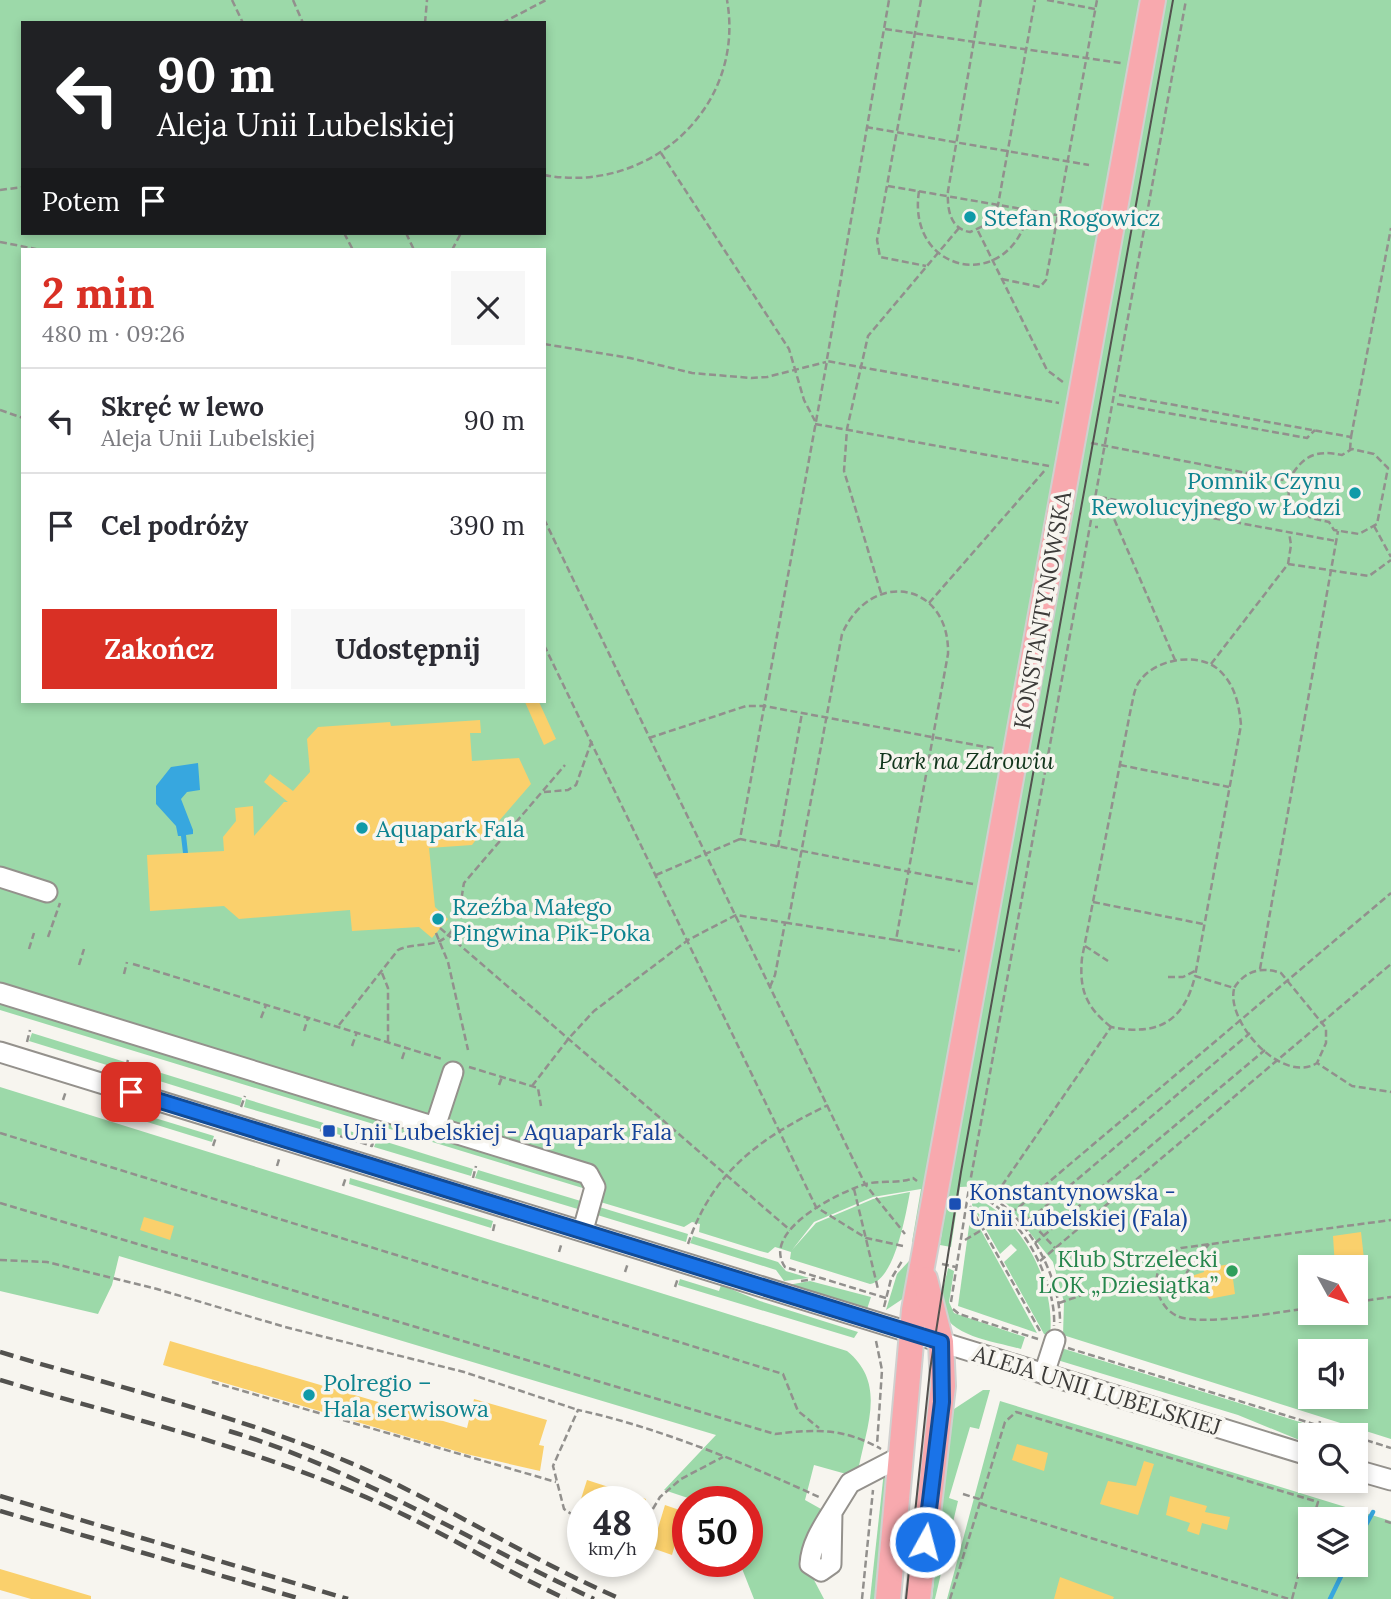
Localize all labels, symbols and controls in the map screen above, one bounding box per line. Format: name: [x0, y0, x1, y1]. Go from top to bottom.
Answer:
text: 90 m: [157, 43, 274, 105]
icon: left: [42, 49, 133, 140]
text: Aleja Unii Lubelskiej: [157, 104, 455, 145]
icon: arrive: [134, 182, 172, 220]
text: Potem: [42, 185, 120, 218]
place label: Stefan Rogowicz: [984, 203, 1160, 232]
marker: Stefan Rogowicz: [962, 209, 978, 225]
text: 2 min: [42, 266, 155, 320]
button: close: [451, 271, 525, 345]
text: 480 m · 09:26: [42, 319, 185, 348]
text: Skręć w lewo: [101, 390, 264, 423]
icon: left: [42, 402, 80, 440]
text: 90 m: [464, 404, 525, 437]
text: Aleja Unii Lubelskiej: [101, 423, 315, 452]
place label: Pomnik Czynu Rewolucyjnego w Łodzi: [1091, 466, 1341, 521]
marker: Pomnik Czynu Rewolucyjnego w Łodzi: [1347, 485, 1363, 501]
street label: KONSTANTYNOWSKA: [1007, 488, 1077, 731]
icon: arrive: [42, 507, 80, 545]
text: Cel podróży: [101, 509, 248, 542]
text: 390 m: [449, 509, 525, 542]
button: Zakończ: [42, 609, 277, 689]
button: Udostępnij: [291, 609, 525, 689]
park label: Park na Zdrowiu: [878, 746, 1054, 775]
place label: Aquapark Fala: [375, 814, 525, 843]
marker: Aquapark Fala: [354, 820, 370, 836]
place label: Rzeźba Małego Pingwina Pik-Poka: [452, 892, 651, 947]
marker: Rzeźba Małego Pingwina Pik-Poka: [430, 911, 446, 927]
pin: [101, 1062, 161, 1122]
icon: arrive: [112, 1073, 150, 1111]
place label: Unii Lubelskiej - Aquapark Fala: [343, 1117, 673, 1146]
marker: Unii Lubelskiej - Aquapark Fala: [321, 1123, 337, 1139]
place label: Konstantynowska - Unii Lubelskiej (Fala): [969, 1177, 1188, 1233]
marker: Konstantynowska - Unii Lubelskiej (Fala): [947, 1196, 963, 1212]
place label: Klub Strzelecki LOK „Dziesiątka”: [1038, 1244, 1218, 1299]
north arrow: [1298, 1255, 1368, 1325]
map controls: [1298, 1255, 1368, 1577]
marker: Klub Strzelecki LOK „Dziesiątka”: [1224, 1263, 1240, 1279]
street label: ALEJA UNII LUBELSKIEJ: [968, 1338, 1225, 1442]
button: sound: [1298, 1339, 1368, 1409]
place label: Polregio – Hala serwisowa: [323, 1368, 489, 1423]
marker: Polregio – Hala serwisowa: [301, 1387, 317, 1403]
button: search: [1298, 1423, 1368, 1493]
speed limit sign: 50: [672, 1486, 763, 1577]
text: 48: [593, 1500, 632, 1545]
position arrow: [888, 1505, 962, 1579]
button: layers: [1298, 1507, 1368, 1577]
text: km/h: [588, 1537, 637, 1560]

